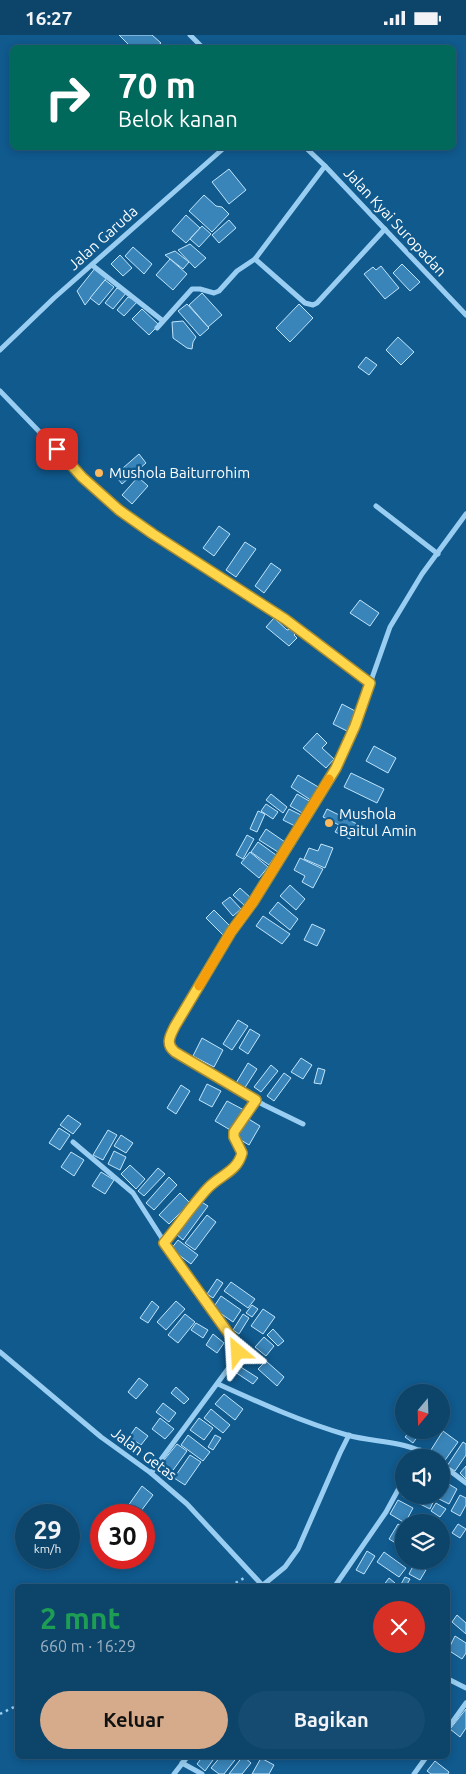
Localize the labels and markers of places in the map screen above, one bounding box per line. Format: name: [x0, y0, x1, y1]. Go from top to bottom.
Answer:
pin: [36, 428, 78, 470]
place label: Mushola Baiturrohim: [109, 464, 250, 481]
marker: Mushola Baiturrohim: [93, 467, 105, 479]
place label: Mushola Baitul Amin: [339, 805, 417, 839]
marker: Mushola Baitul Amin: [323, 817, 335, 829]

